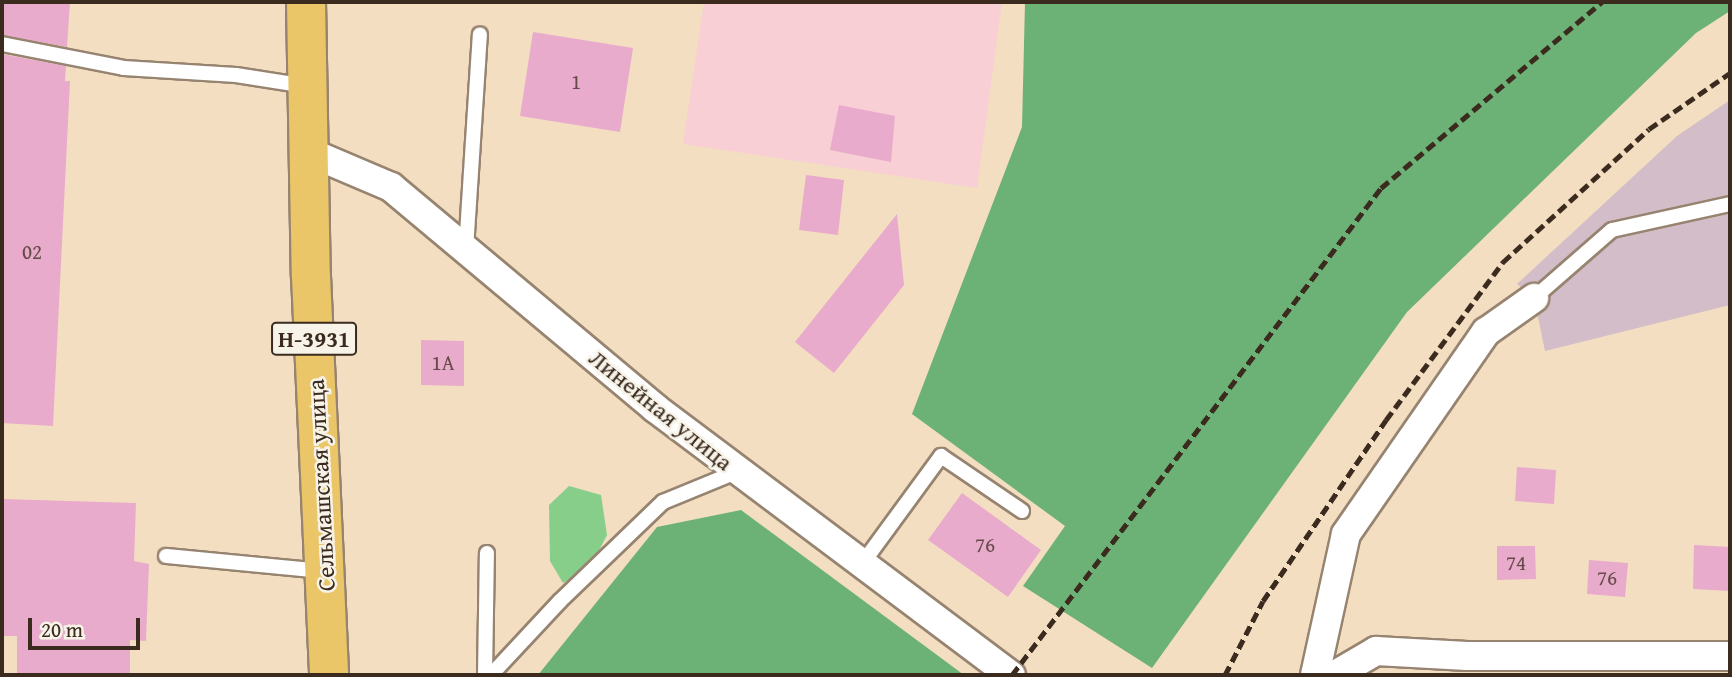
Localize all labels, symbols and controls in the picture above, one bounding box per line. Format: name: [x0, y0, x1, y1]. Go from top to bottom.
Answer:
house number: 1: [571, 69, 581, 95]
house number: 02: [22, 239, 42, 265]
road number: Н-3931: [270, 320, 358, 358]
street label: Линейная улица: [583, 343, 739, 477]
house number: 1А: [432, 350, 454, 376]
street label: Сельмашская улица: [301, 378, 341, 592]
house number: 76: [975, 532, 995, 558]
house number: 74: [1506, 550, 1526, 576]
house number: 76: [1597, 565, 1617, 591]
scale bar: [32, 604, 144, 648]
text: 20 m: [41, 614, 83, 645]

